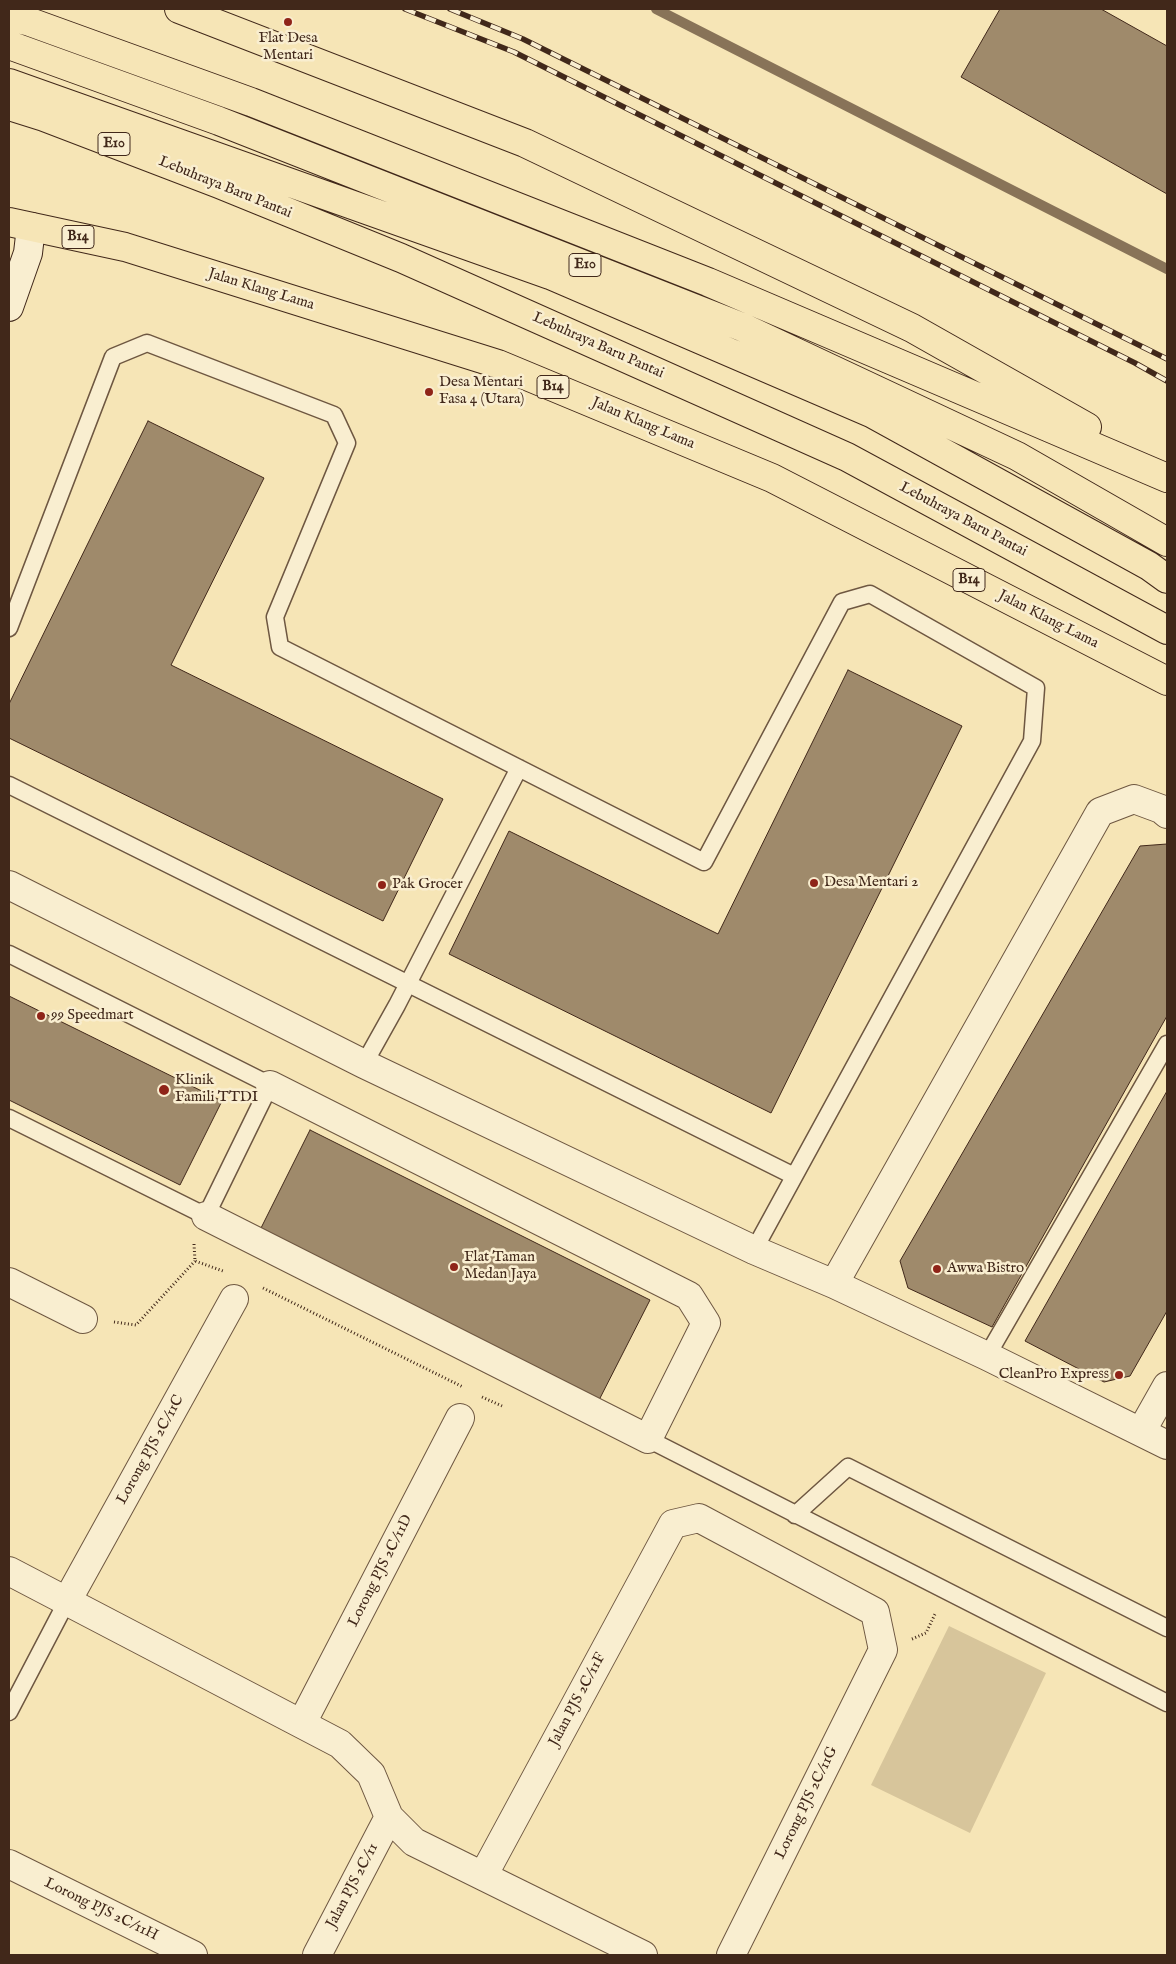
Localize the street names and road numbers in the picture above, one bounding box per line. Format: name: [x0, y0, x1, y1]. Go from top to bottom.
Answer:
road number: E10: [98, 132, 130, 156]
street label: Lebuhraya Baru Pantai: [156, 153, 294, 223]
road number: B14: [62, 226, 94, 248]
road number: E10: [569, 254, 601, 276]
street label: Jalan Klang Lama: [206, 265, 316, 315]
street label: Lebuhraya Baru Pantai: [530, 309, 666, 383]
road number: B14: [537, 376, 569, 398]
street label: Jalan Klang Lama: [589, 394, 697, 454]
street label: Lebuhraya Baru Pantai: [896, 479, 1030, 561]
road number: B14: [953, 568, 985, 592]
street label: Jalan Klang Lama: [995, 587, 1101, 653]
street label: Lorong PJS 2C/11C: [114, 1392, 188, 1508]
street label: Lorong PJS 2C/11D: [345, 1512, 417, 1630]
street label: Jalan PJS 2C/11F: [546, 1650, 610, 1750]
street label: Lorong PJS 2C/11G: [772, 1744, 842, 1862]
street label: Jalan PJS 2C/11: [323, 1840, 383, 1932]
street label: Lorong PJS 2C/11H: [41, 1875, 161, 1945]

